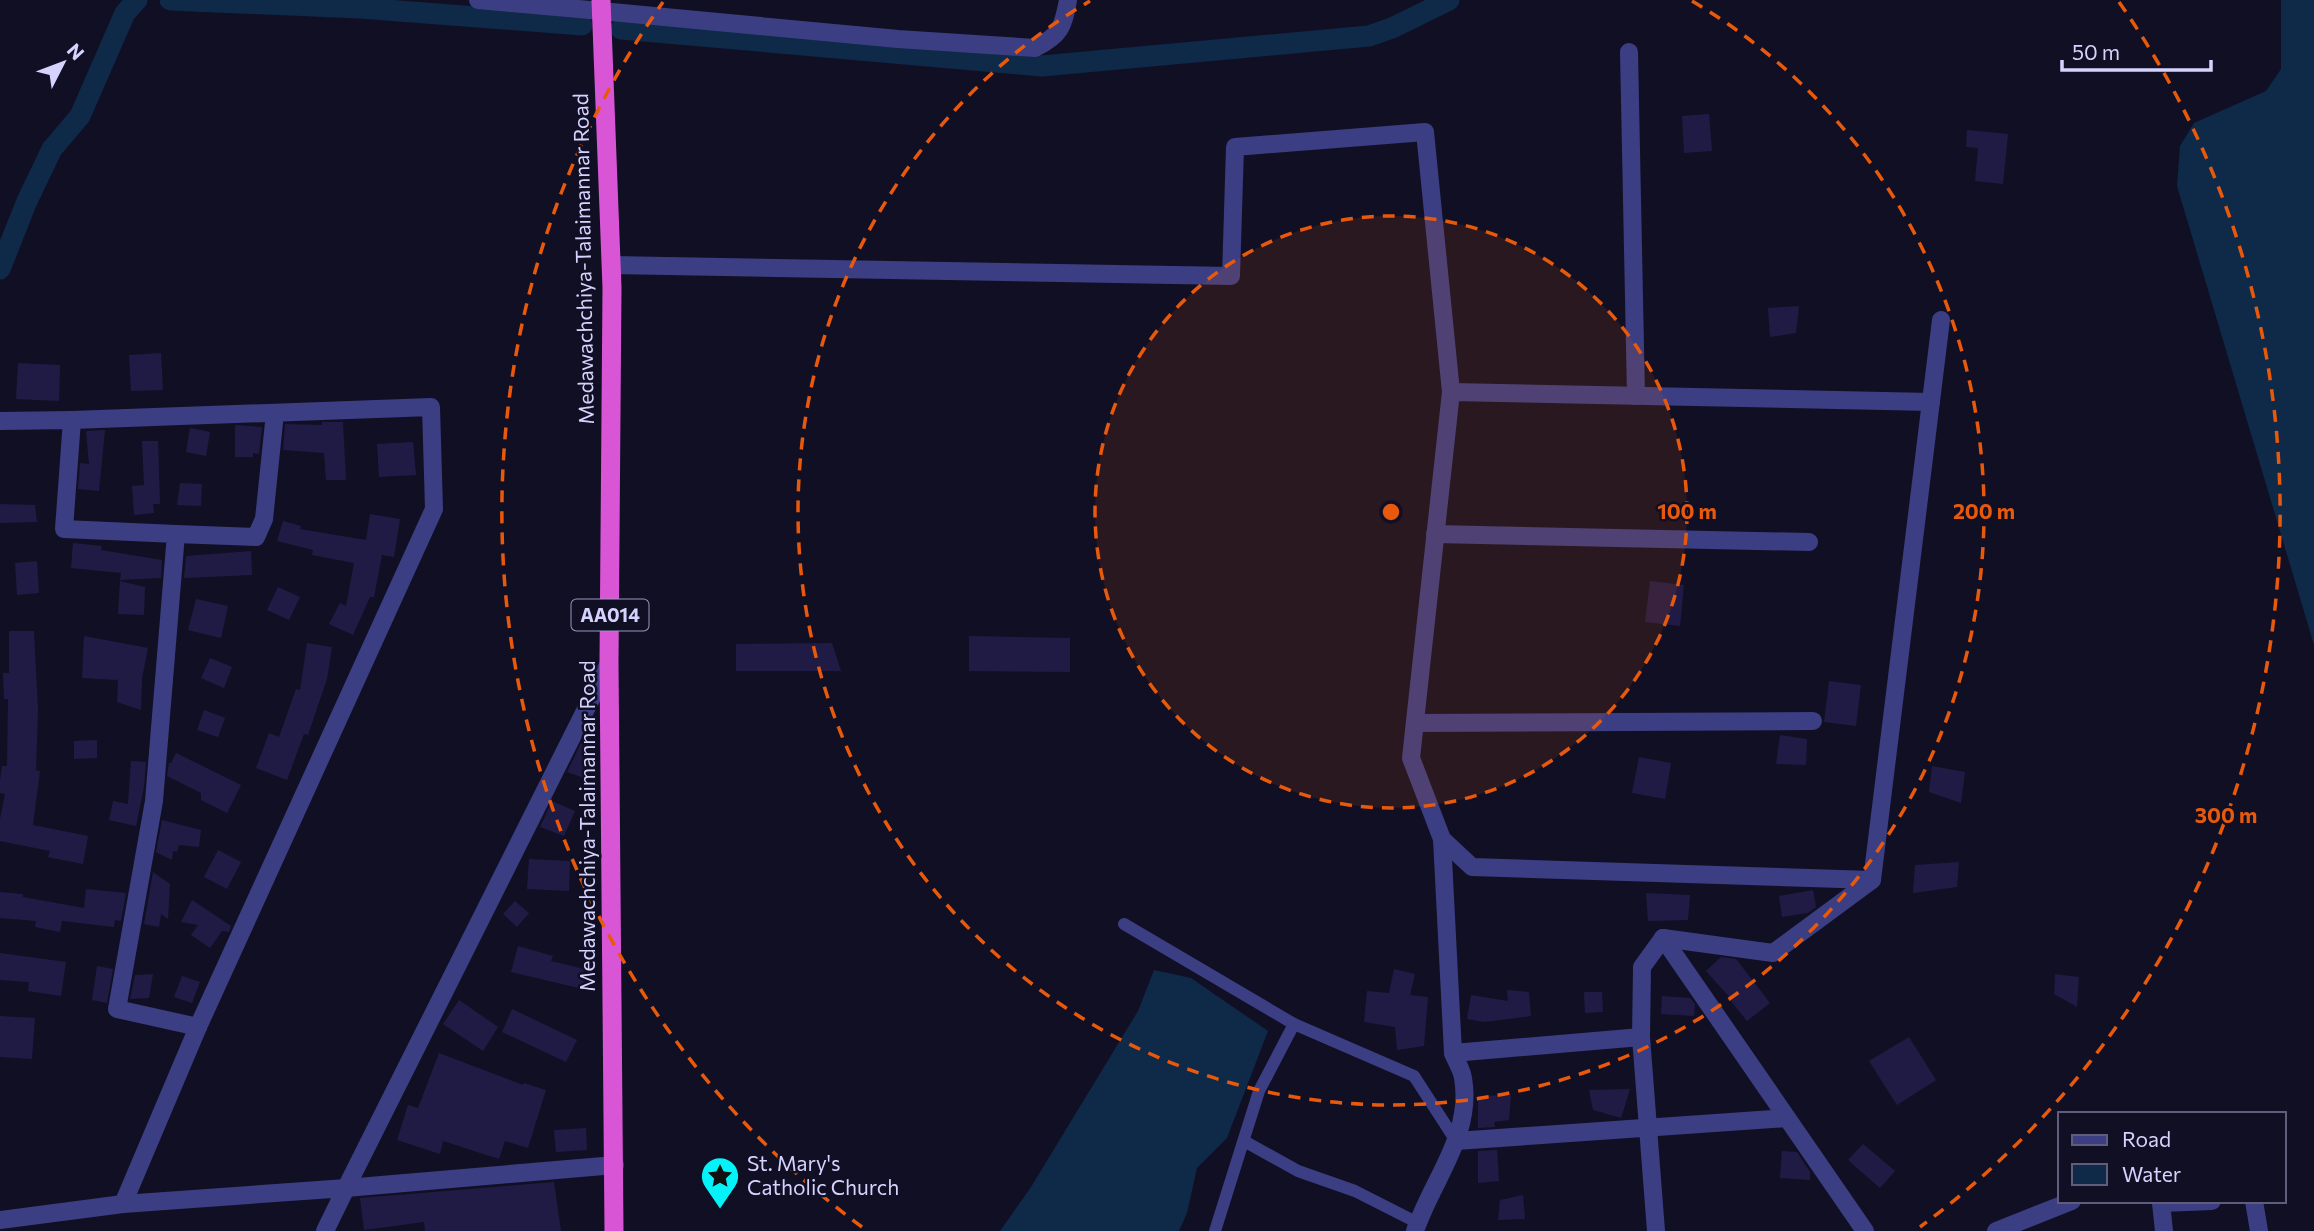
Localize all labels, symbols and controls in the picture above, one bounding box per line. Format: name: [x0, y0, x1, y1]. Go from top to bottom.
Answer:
north arrow: [28, 28, 98, 98]
scale bar: [2062, 28, 2211, 72]
text: N: [63, 38, 89, 64]
text: 50 m: [2072, 39, 2120, 64]
street label: Medawachchiya-Talaimannar Road: [567, 93, 598, 425]
text: 100 m: [1657, 498, 1717, 523]
text: 200 m: [1953, 498, 2015, 523]
centre of rings: [1379, 500, 1403, 524]
road number: AA014: [572, 600, 648, 630]
street label: Medawachchiya-Talaimannar Road: [574, 660, 599, 992]
text: 300 m: [2195, 802, 2257, 827]
legend: [2058, 1112, 2286, 1203]
text: Road: [2122, 1126, 2171, 1151]
place label: St. Mary's Catholic Church: [747, 1150, 899, 1199]
place icon: St. Mary's Catholic Church: [699, 1155, 741, 1210]
text: Water: [2122, 1161, 2181, 1186]

